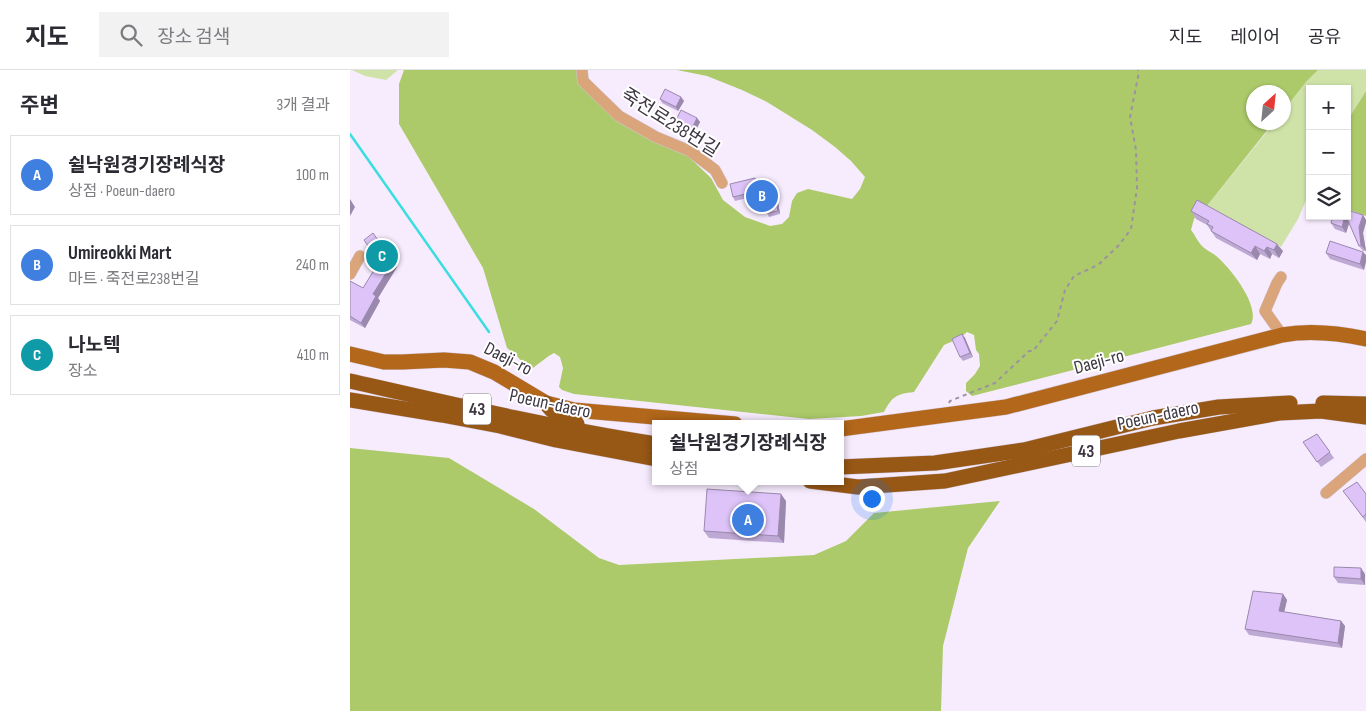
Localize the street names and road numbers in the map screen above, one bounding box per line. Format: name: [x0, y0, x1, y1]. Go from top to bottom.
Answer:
street label: 죽전로238번길: [617, 84, 723, 162]
street label: Daeji-ro: [480, 337, 536, 381]
street label: Daeji-ro: [1071, 344, 1127, 380]
street label: Poeun-daero: [507, 384, 593, 424]
road number: 43: [463, 394, 491, 424]
street label: Poeun-daero: [1115, 396, 1201, 436]
road number: 43: [1072, 436, 1100, 466]

